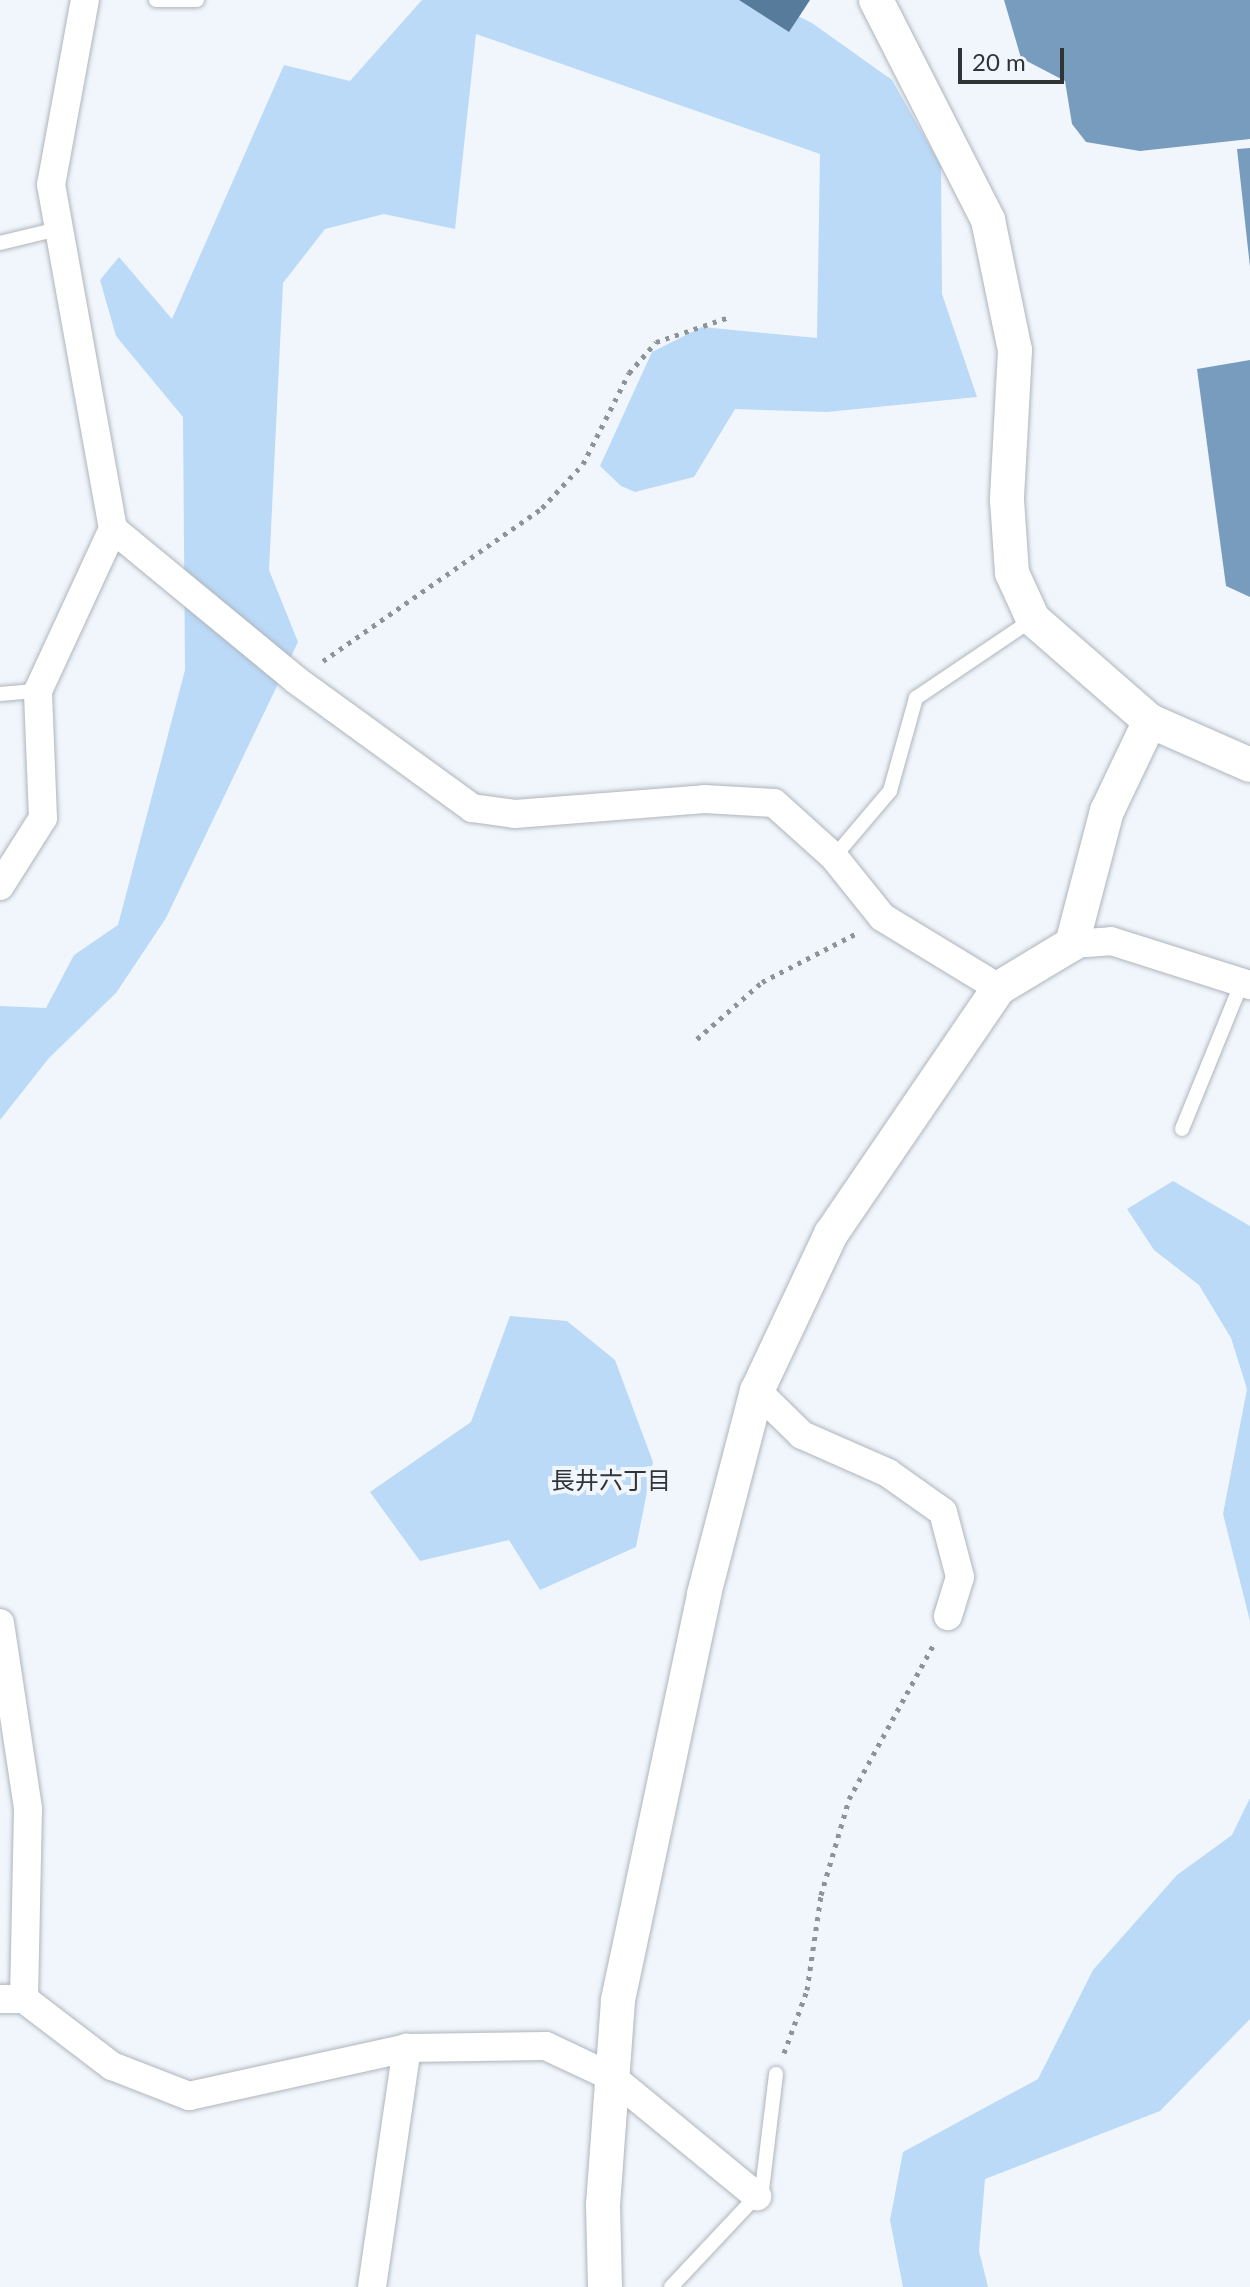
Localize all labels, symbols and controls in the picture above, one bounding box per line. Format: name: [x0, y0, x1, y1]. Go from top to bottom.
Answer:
scale bar: [962, 32, 1068, 82]
text: 20 m: [972, 47, 1026, 76]
district label: 長井六丁目: [551, 1466, 671, 1494]

